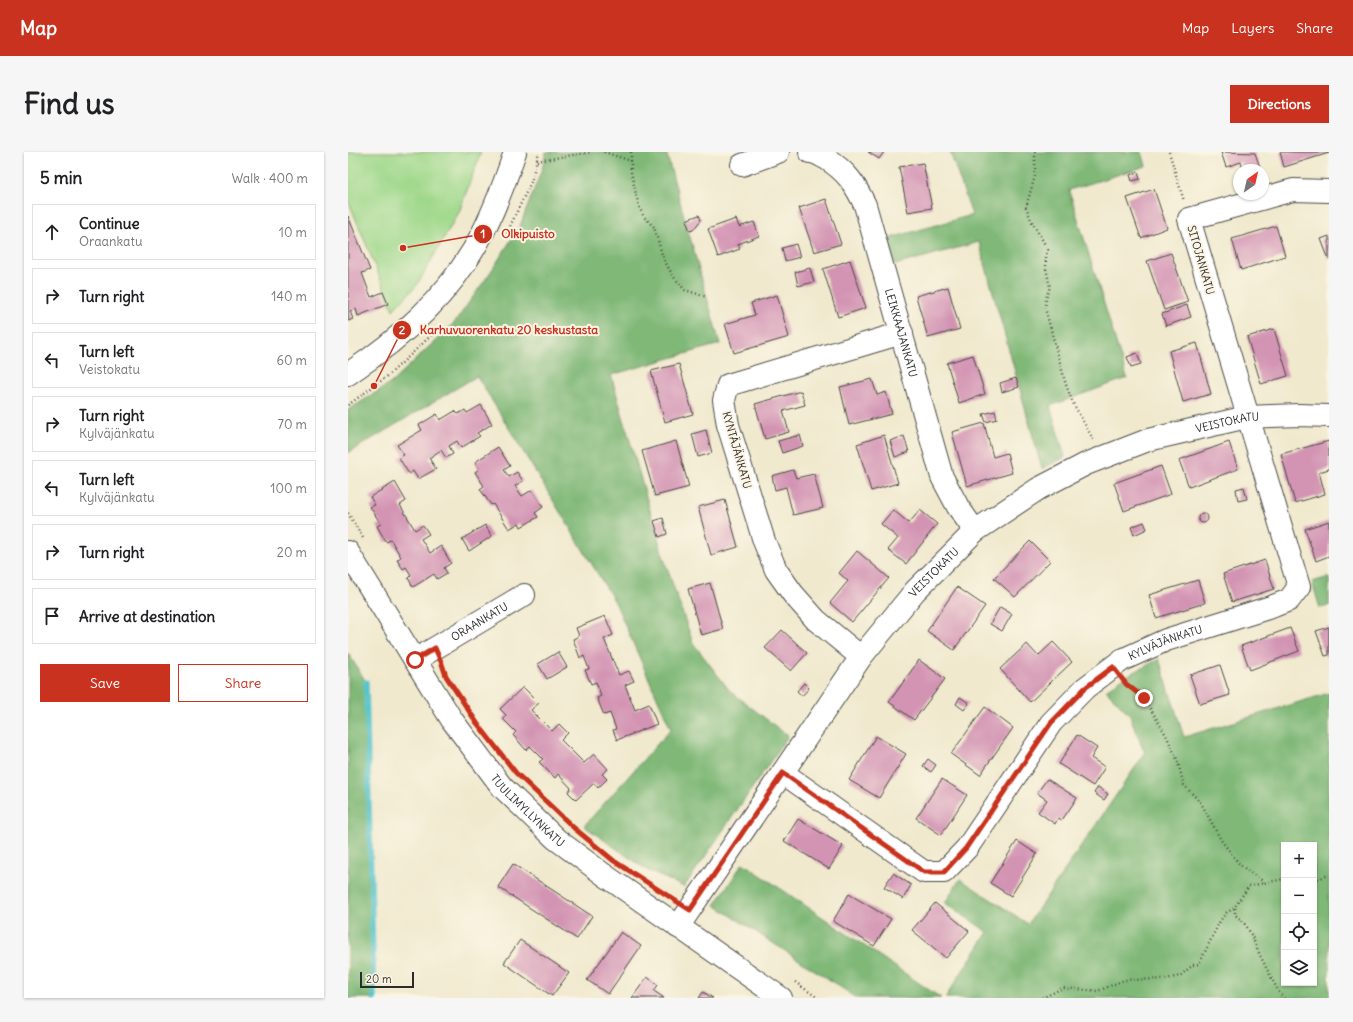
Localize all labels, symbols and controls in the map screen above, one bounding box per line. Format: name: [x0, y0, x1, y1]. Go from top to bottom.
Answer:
text: Map: [20, 16, 57, 40]
text: Map: [1182, 19, 1209, 37]
text: Layers: [1231, 19, 1274, 37]
text: Share: [1296, 19, 1333, 37]
button: Directions: [1230, 85, 1329, 123]
text: Find us: [24, 86, 115, 122]
north arrow: [1233, 164, 1269, 200]
text: 5 min: [40, 167, 82, 189]
text: Walk · 400 m: [231, 170, 308, 187]
text: Continue: [79, 214, 140, 233]
icon: ahead: [41, 221, 63, 243]
callout: Olkipuisto: [473, 222, 562, 246]
text: 10 m: [279, 224, 307, 241]
street label: SITOJANKATU: [1184, 224, 1218, 296]
text: 1: [481, 226, 485, 241]
text: Olkipuisto: [501, 226, 555, 242]
text: Oraankatu: [79, 233, 142, 250]
icon: right: [41, 285, 63, 307]
text: Turn right: [79, 287, 144, 306]
street label: LEIKKAAJANKATU: [882, 287, 920, 379]
text: 140 m: [271, 288, 307, 305]
callout: Karhuvuorenkatu 20 keskustasta: [392, 318, 607, 342]
text: 2: [399, 322, 406, 337]
text: Karhuvuorenkatu 20 keskustasta: [420, 322, 598, 337]
text: Turn left: [79, 342, 134, 361]
icon: left: [41, 349, 63, 371]
text: 60 m: [276, 352, 307, 369]
text: Veistokatu: [79, 361, 140, 378]
text: Turn right: [79, 406, 144, 425]
street label: KYNTÄJÄNKATU: [719, 410, 756, 490]
street label: VEISTOKATU: [1194, 410, 1259, 436]
icon: right: [41, 413, 63, 435]
text: 70 m: [278, 416, 307, 433]
text: Kylväjänkatu: [79, 425, 155, 442]
text: Turn left: [79, 470, 134, 489]
icon: left: [41, 477, 63, 499]
text: 100 m: [270, 480, 307, 497]
text: Kylväjänkatu: [79, 489, 155, 506]
icon: right: [41, 541, 63, 563]
text: Turn right: [79, 543, 144, 562]
text: 20 m: [277, 544, 307, 561]
street label: VEISTOKATU: [906, 544, 962, 600]
street label: ORAANKATU: [448, 599, 510, 644]
icon: arrive: [41, 605, 63, 627]
text: Arrive at destination: [79, 607, 215, 626]
street label: KYLVÄJÄNKATU: [1126, 622, 1204, 663]
route start: [406, 651, 424, 669]
button: Save: [40, 664, 170, 702]
button: Share: [178, 664, 308, 702]
route end: [1135, 689, 1153, 707]
street label: TUULIMYLLYNKATU: [488, 771, 567, 850]
map controls: [1281, 842, 1317, 986]
button: +: [1281, 842, 1317, 878]
button: −: [1281, 878, 1317, 914]
button: locate: [1281, 914, 1317, 950]
button: layers: [1281, 950, 1317, 986]
scale bar: [360, 970, 414, 989]
text: 20 m: [366, 972, 392, 986]

